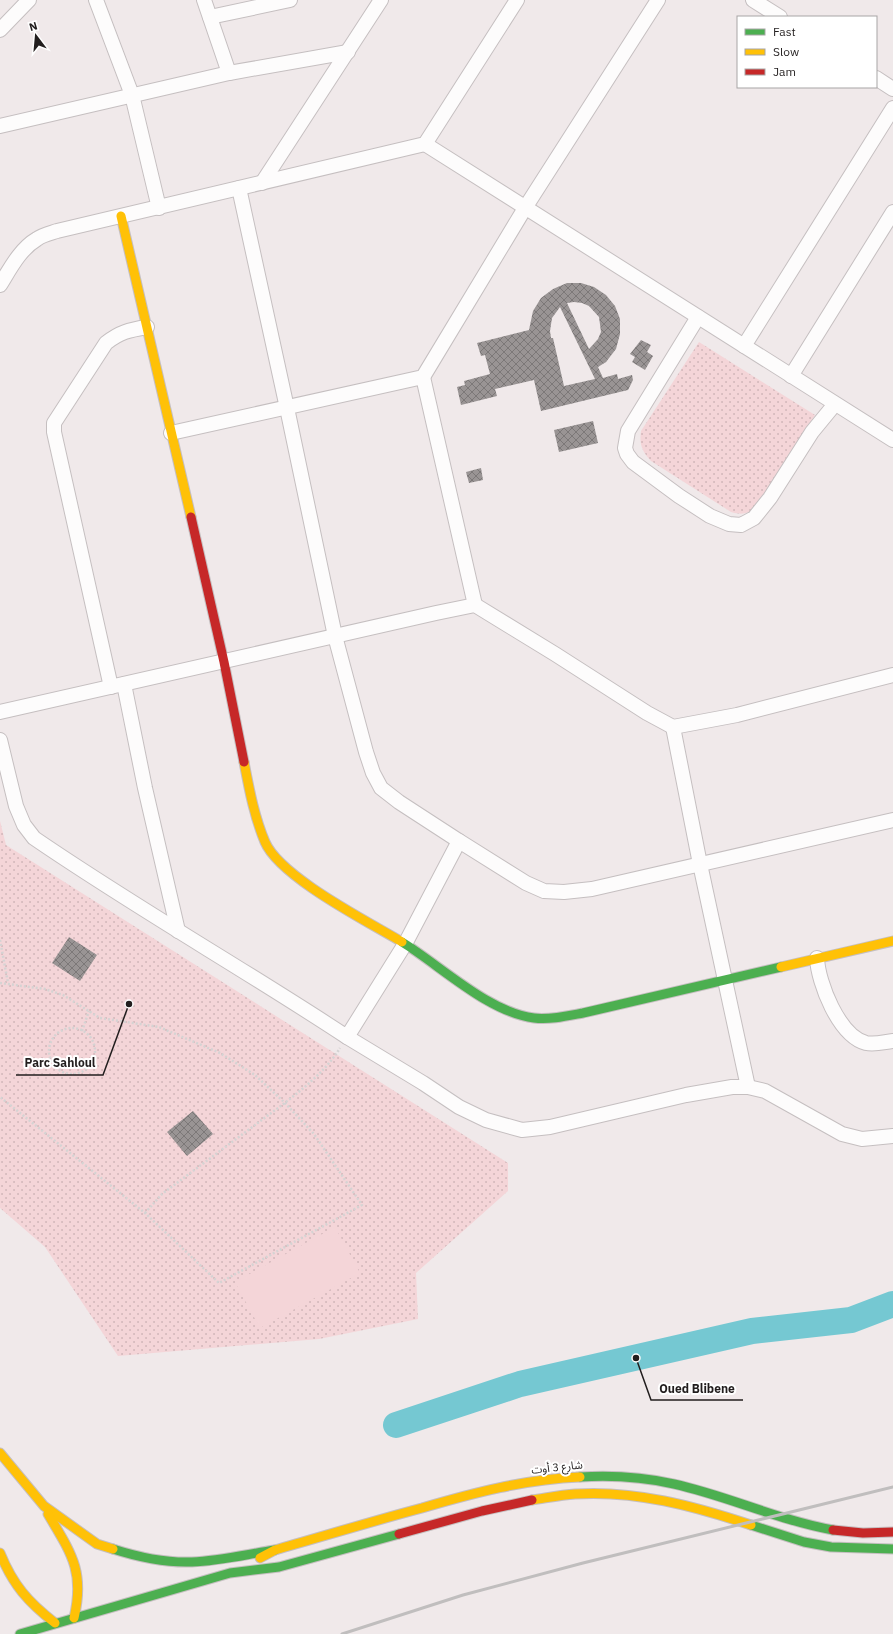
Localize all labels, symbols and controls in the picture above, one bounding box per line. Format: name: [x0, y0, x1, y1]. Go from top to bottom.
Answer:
north arrow: [16, 16, 56, 56]
legend: [737, 16, 877, 88]
text: N: [27, 19, 39, 34]
text: Fast: [773, 24, 796, 39]
text: Slow: [773, 44, 799, 59]
text: Jam: [773, 64, 796, 79]
callout: Parc Sahloul: [16, 1051, 103, 1075]
text: Parc Sahloul: [24, 1055, 96, 1070]
callout: Oued Blibene: [651, 1376, 743, 1400]
text: Oued Blibene: [659, 1381, 735, 1396]
street label: شارع 3 أوت: [531, 1457, 584, 1478]

